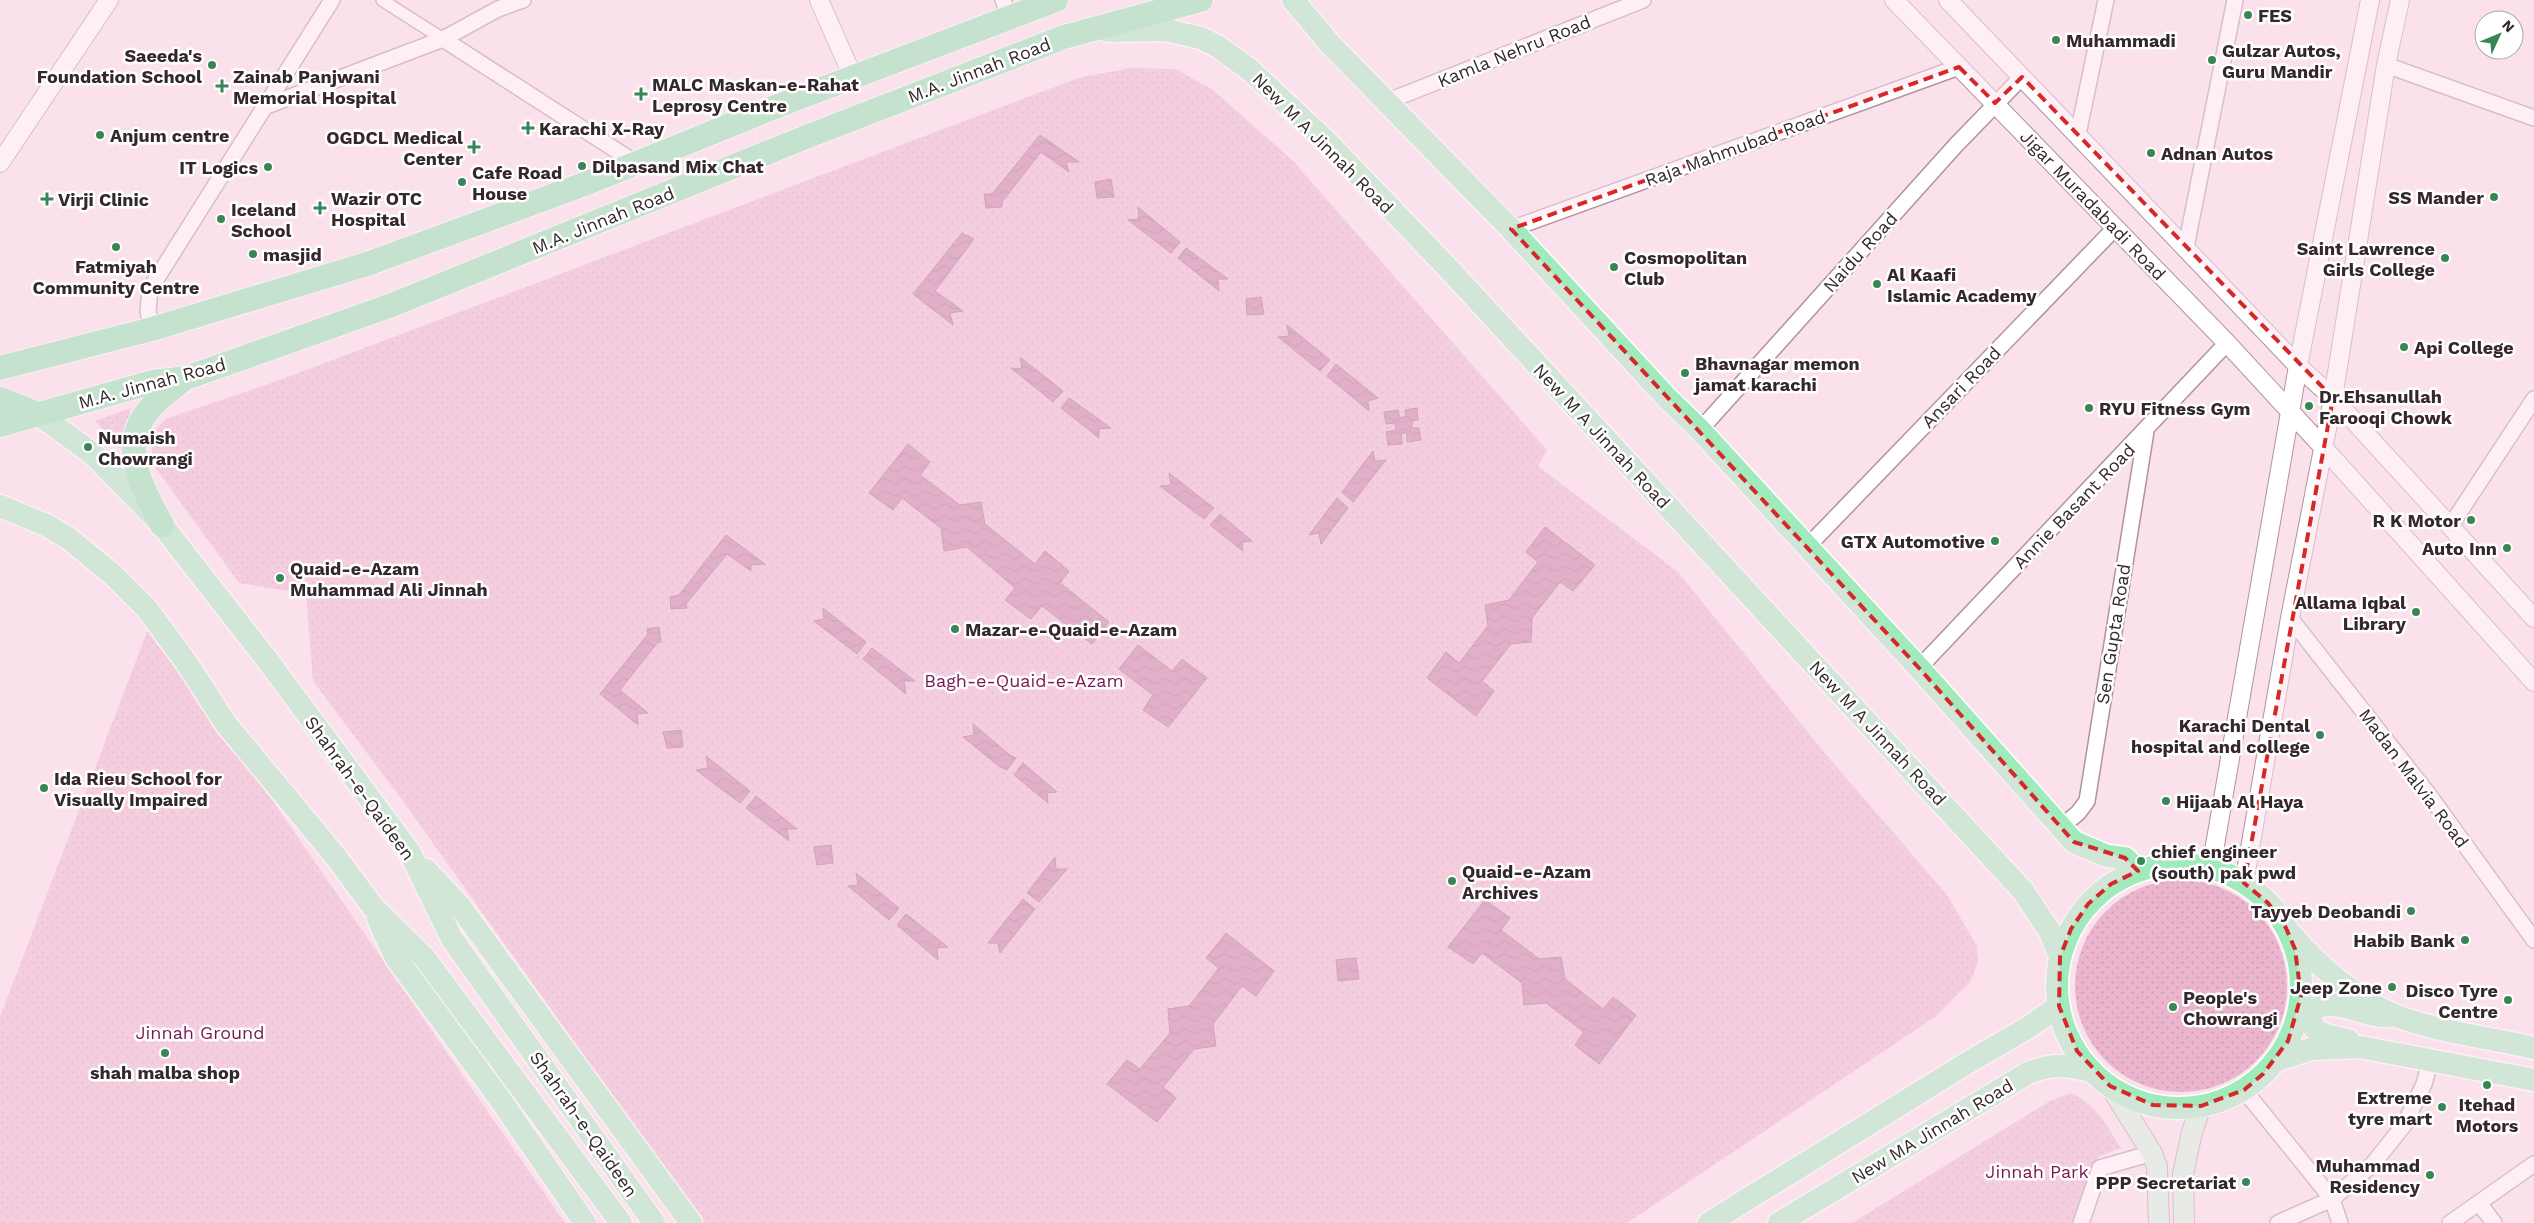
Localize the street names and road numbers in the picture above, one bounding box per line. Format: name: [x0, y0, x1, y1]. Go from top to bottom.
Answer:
street label: Kamla Nehru Road: [1434, 11, 1594, 91]
street label: M.A. Jinnah Road: [905, 33, 1053, 107]
street label: New M A Jinnah Road: [1248, 68, 1398, 218]
street label: Raja Mahmubad Road: [1642, 106, 1828, 190]
street label: Jigar Muradabadi Road: [2016, 126, 2170, 284]
street label: M.A. Jinnah Road: [529, 182, 677, 258]
street label: Naidu Road: [1819, 208, 1901, 296]
street label: Ansari Road: [1917, 342, 2005, 432]
street label: M.A. Jinnah Road: [76, 353, 228, 413]
street label: New M A Jinnah Road: [1529, 359, 1675, 513]
street label: Annie Basant Road: [2009, 439, 2139, 573]
street label: Sen Gupta Road: [2092, 562, 2134, 706]
street label: New M A Jinnah Road: [1805, 656, 1951, 810]
street label: Madan Malvia Road: [2355, 704, 2473, 852]
street label: Shahrah-e-Qaideen: [301, 712, 419, 864]
street label: Shahrah-e-Qaideen: [526, 1047, 642, 1201]
street label: New MA Jinnah Road: [1847, 1074, 2017, 1188]

